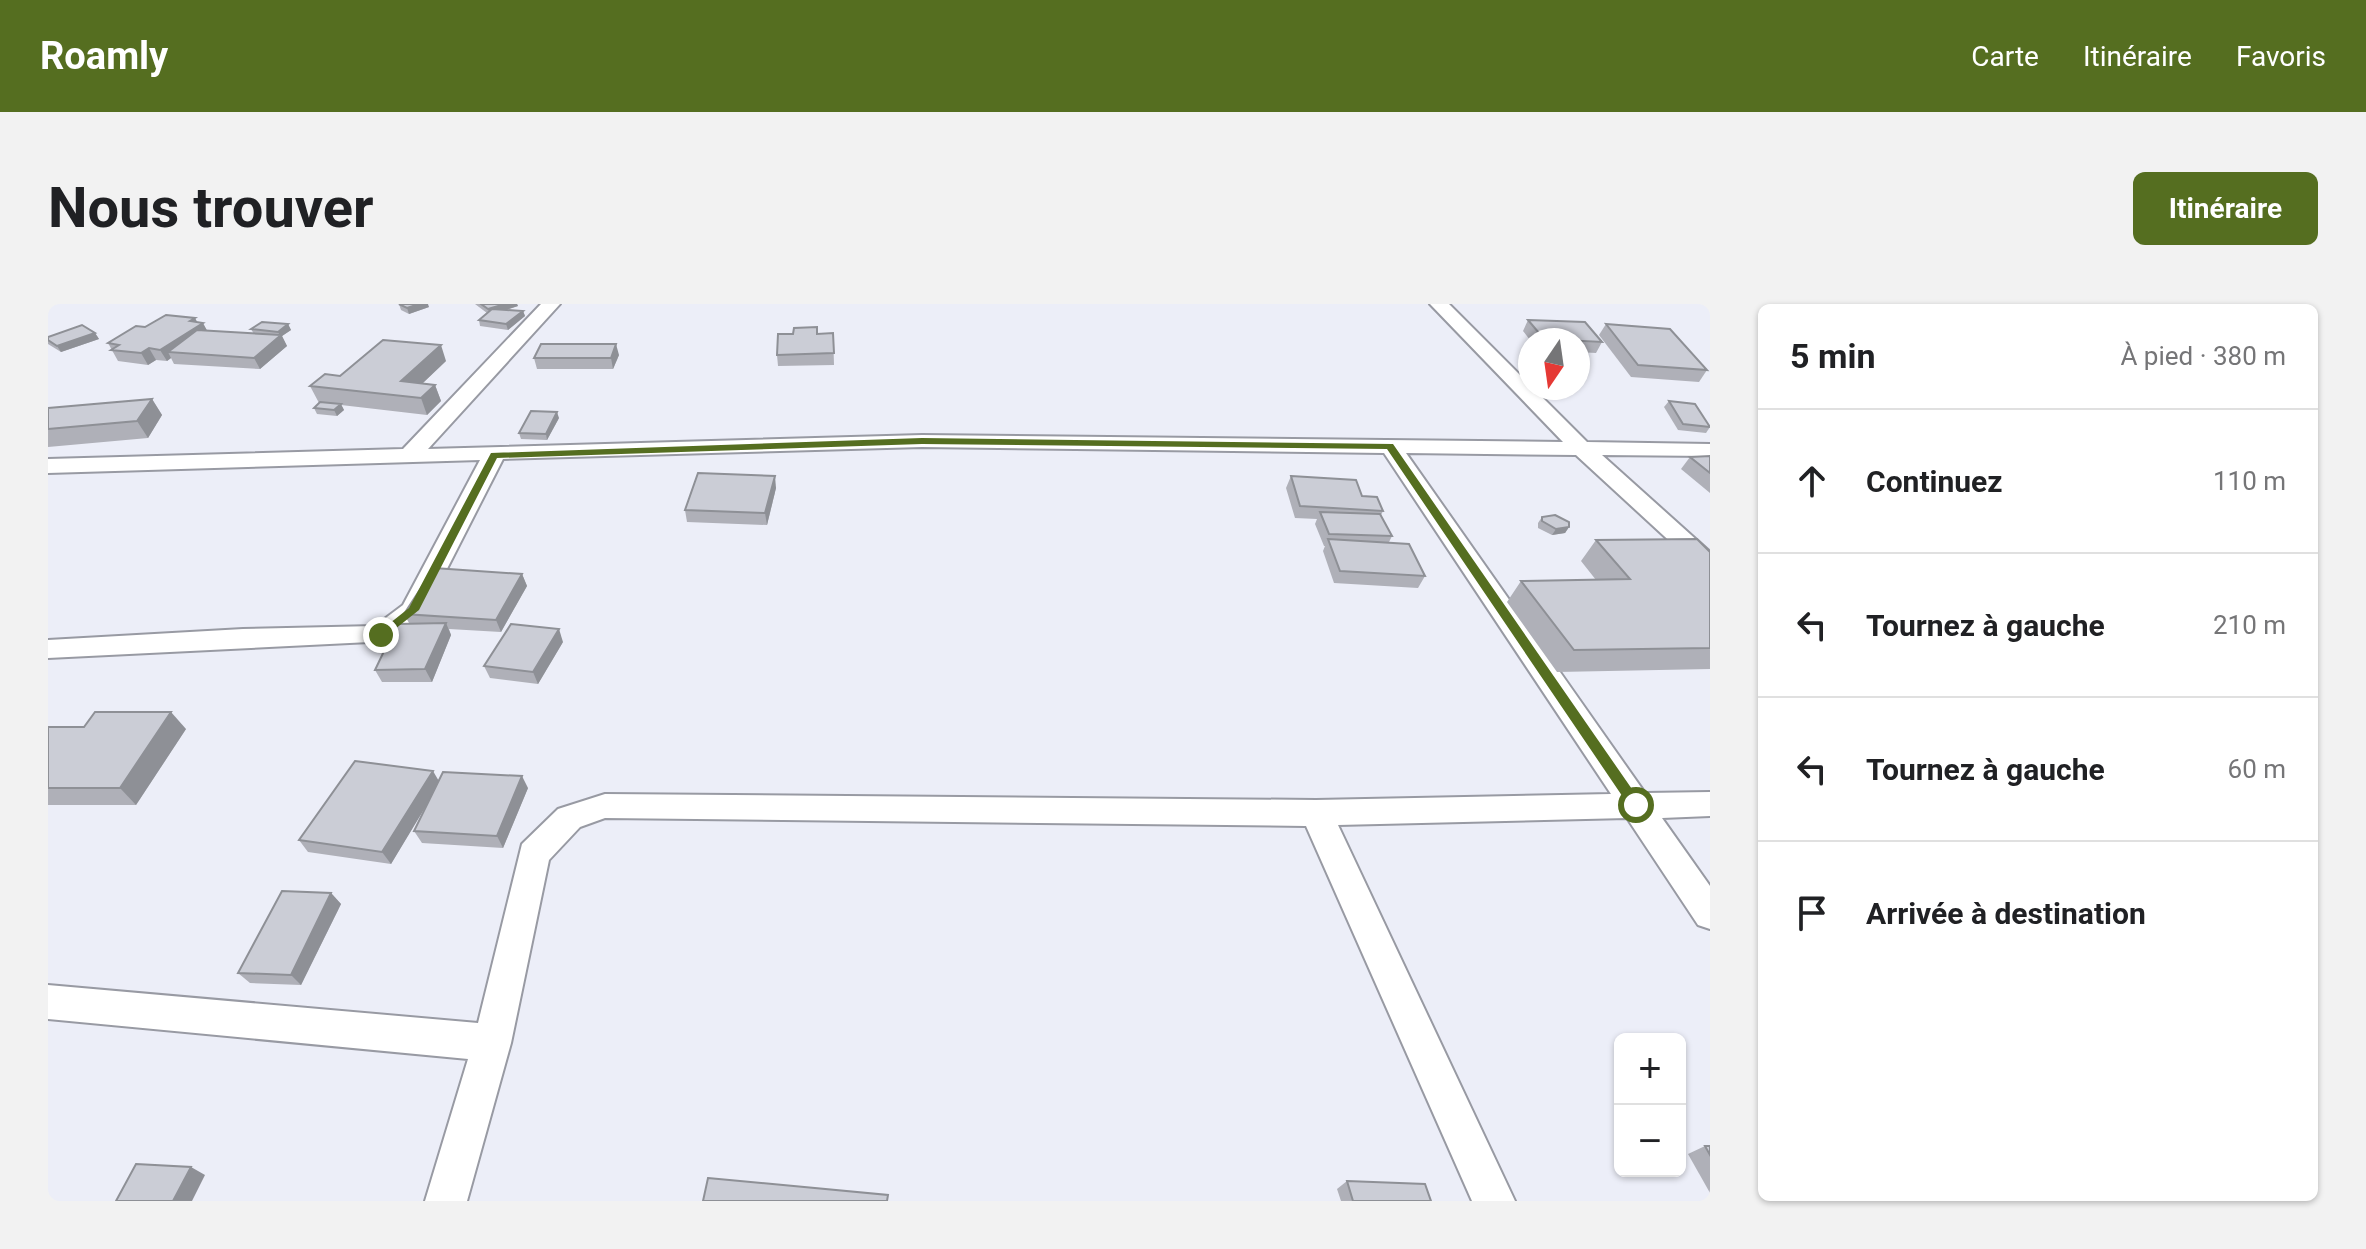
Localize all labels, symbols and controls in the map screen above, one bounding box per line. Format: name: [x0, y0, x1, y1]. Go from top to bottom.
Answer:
text: Roamly: [40, 34, 168, 78]
text: Carte: [1971, 40, 2039, 73]
text: Itinéraire: [2083, 40, 2192, 73]
text: Favoris: [2236, 40, 2326, 73]
button: Itinéraire: [2133, 172, 2318, 245]
text: Nous trouver: [48, 175, 374, 241]
north arrow: [1518, 328, 1590, 400]
text: 5 min: [1790, 336, 1875, 376]
text: À pied · 380 m: [2120, 341, 2286, 371]
icon: ahead: [1790, 459, 1834, 503]
text: Continuez: [1866, 464, 2003, 499]
text: 110 m: [2213, 466, 2286, 496]
icon: left: [1790, 603, 1834, 647]
text: Tournez à gauche: [1866, 608, 2105, 643]
text: 210 m: [2213, 610, 2286, 640]
route end: [363, 617, 399, 653]
icon: left: [1790, 747, 1834, 791]
text: Tournez à gauche: [1866, 752, 2105, 787]
text: 60 m: [2228, 754, 2286, 784]
route start: [1618, 787, 1654, 823]
icon: arrive: [1790, 891, 1834, 935]
text: Arrivée à destination: [1866, 896, 2146, 931]
map controls: [1614, 1033, 1686, 1177]
button: +: [1614, 1033, 1686, 1105]
button: −: [1614, 1105, 1686, 1177]

